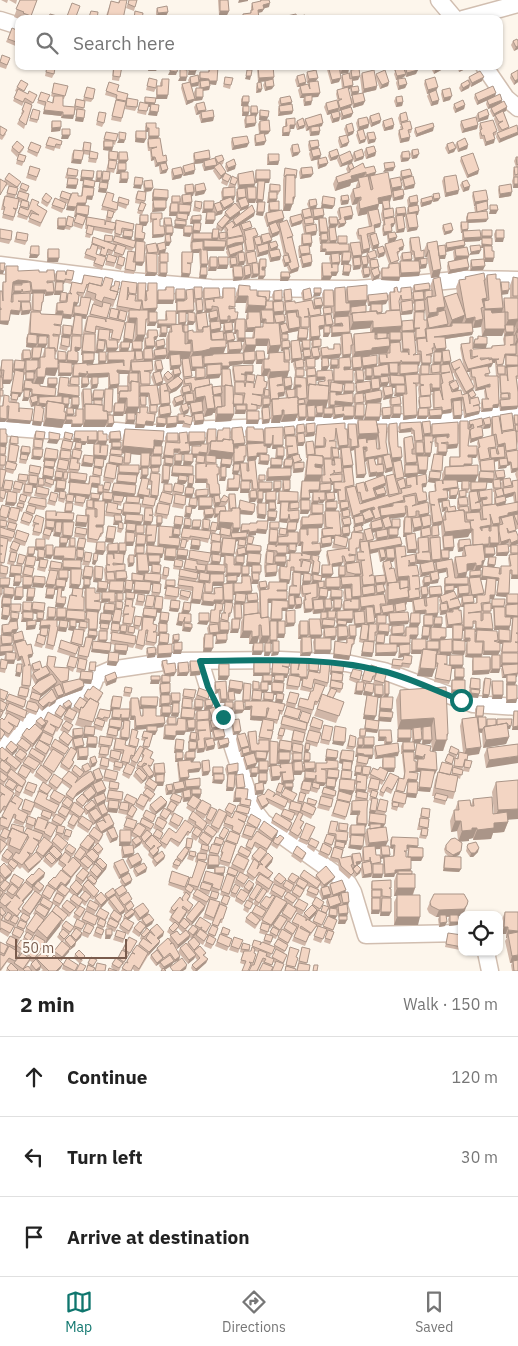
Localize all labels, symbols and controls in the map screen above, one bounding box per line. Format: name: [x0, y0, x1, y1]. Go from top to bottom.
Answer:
search box: [15, 15, 503, 70]
icon: search: [33, 29, 61, 57]
text: Search here: [73, 31, 175, 55]
route start: [450, 689, 473, 712]
route end: [212, 706, 235, 729]
map controls: [458, 911, 503, 956]
button: locate: [458, 911, 503, 956]
scale bar: [15, 936, 128, 959]
text: 50 m: [22, 939, 54, 957]
text: 2 min: [20, 990, 75, 1018]
text: Walk · 150 m: [403, 994, 498, 1014]
icon: ahead: [20, 1063, 48, 1091]
text: Continue: [67, 1065, 147, 1089]
text: 120 m: [451, 1067, 498, 1087]
icon: left: [20, 1143, 48, 1171]
text: Turn left: [67, 1145, 143, 1169]
text: 30 m: [461, 1147, 498, 1167]
icon: arrive: [20, 1223, 48, 1251]
text: Arrive at destination: [67, 1225, 250, 1249]
tab: Map: [65, 1288, 93, 1336]
tab: Directions: [222, 1288, 286, 1336]
tab: Saved: [415, 1288, 453, 1336]

